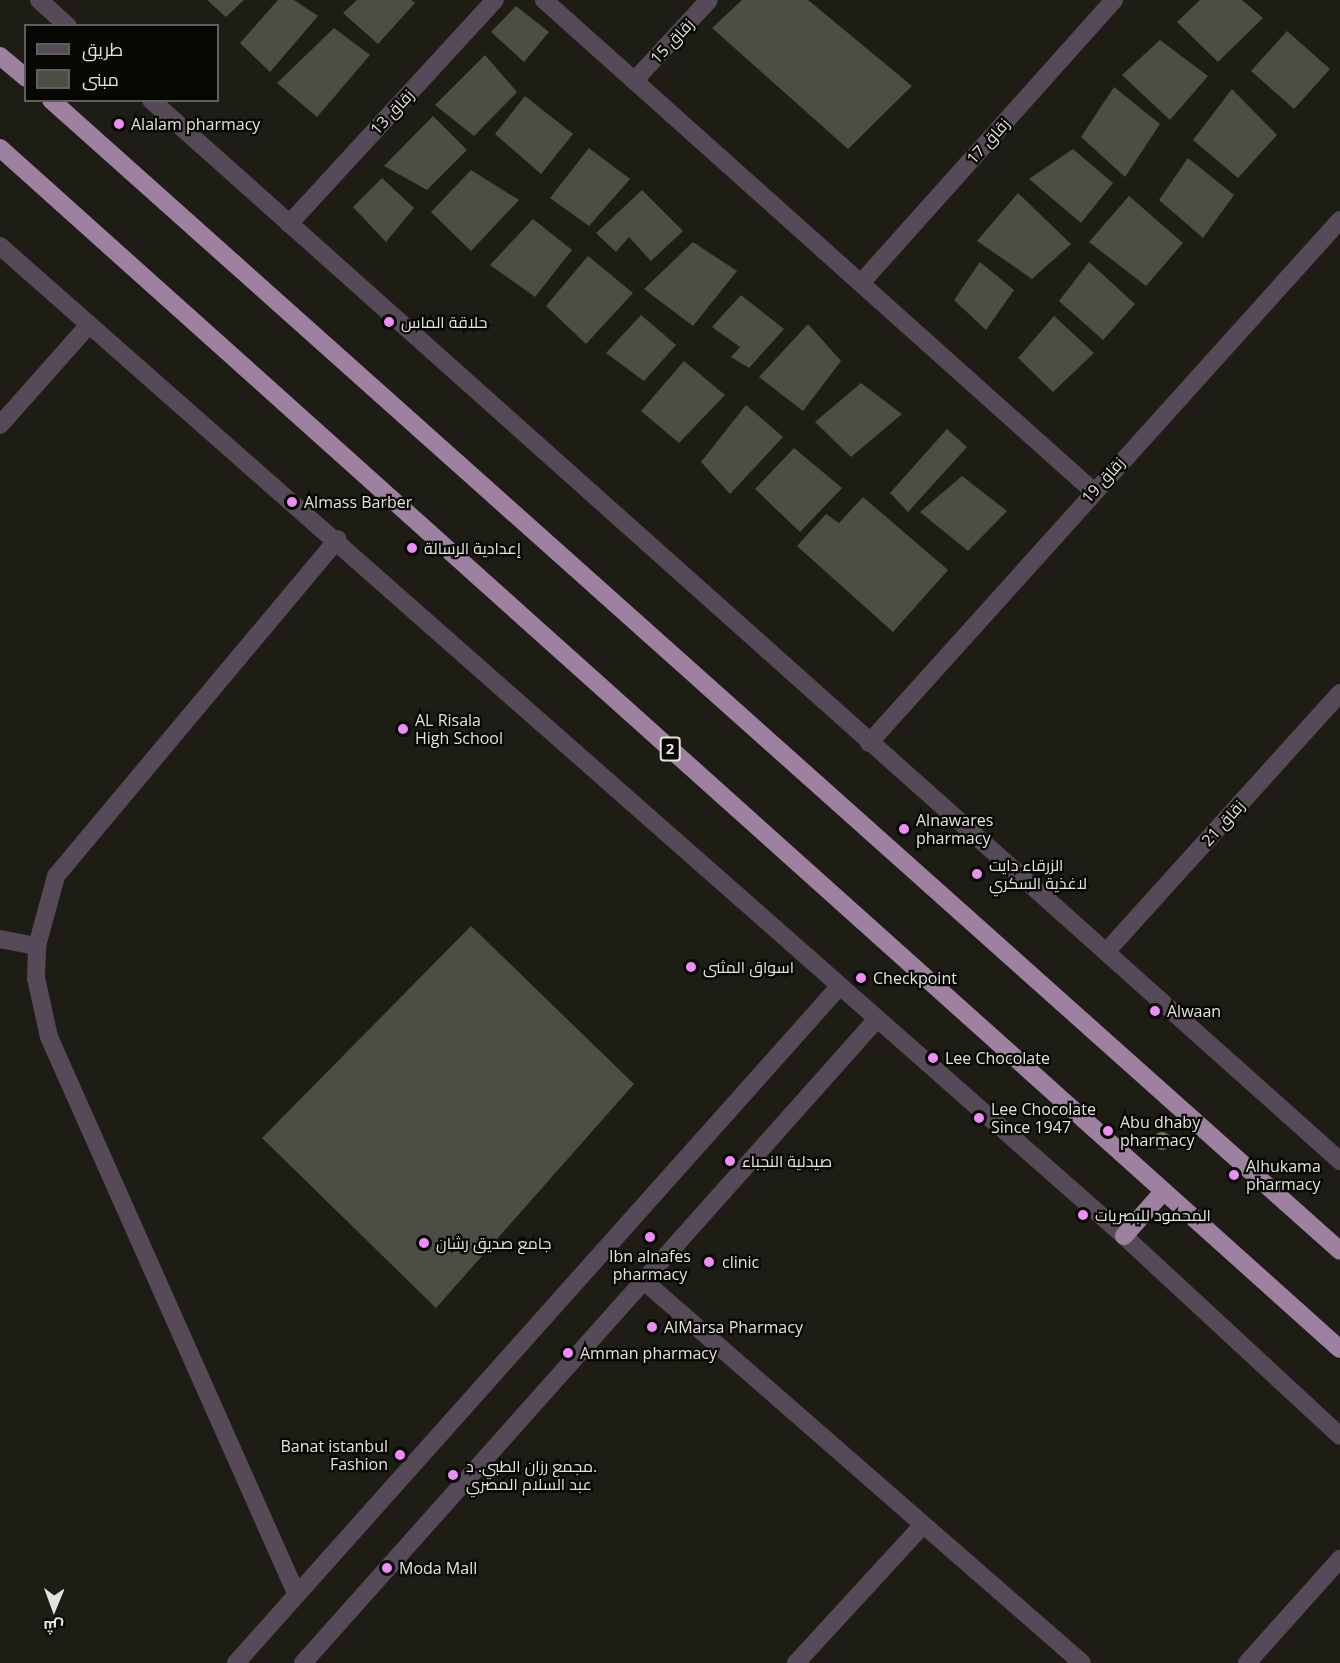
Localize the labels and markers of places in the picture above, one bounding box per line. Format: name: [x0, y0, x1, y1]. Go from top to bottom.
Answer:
place label: Alalam pharmacy: [131, 114, 260, 134]
marker: Alalam pharmacy: [112, 117, 126, 131]
place label: حلاقة الماس: [401, 312, 487, 332]
marker: حلاقة الماس: [382, 315, 396, 329]
place label: Almass Barber: [304, 492, 412, 512]
marker: Almass Barber: [285, 495, 299, 509]
place label: إعدادية الرسالة: [424, 538, 521, 558]
marker: إعدادية الرسالة: [405, 541, 419, 555]
place label: AL Risala High School: [415, 710, 503, 748]
marker: AL Risala High School: [396, 722, 410, 736]
place label: Alnawares pharmacy: [916, 810, 993, 848]
marker: Alnawares pharmacy: [897, 822, 911, 836]
place label: الزرقاء دايت لاغذية السكري: [989, 855, 1087, 893]
marker: الزرقاء دايت لاغذية السكري: [970, 867, 984, 881]
place label: اسواق المثنى: [703, 957, 794, 977]
marker: اسواق المثنى: [684, 960, 698, 974]
place label: Checkpoint: [873, 968, 957, 988]
marker: Checkpoint: [854, 971, 868, 985]
place label: Alwaan: [1167, 1001, 1221, 1021]
marker: Alwaan: [1148, 1004, 1162, 1018]
place label: Lee Chocolate: [945, 1048, 1050, 1068]
marker: Lee Chocolate: [926, 1051, 940, 1065]
place label: Lee Chocolate Since 1947: [991, 1099, 1096, 1137]
marker: Lee Chocolate Since 1947: [972, 1111, 986, 1125]
place label: Abu dhaby pharmacy: [1120, 1112, 1200, 1150]
marker: Abu dhaby pharmacy: [1101, 1124, 1115, 1138]
place label: صيدلية النجباء: [742, 1151, 832, 1171]
marker: صيدلية النجباء: [723, 1154, 737, 1168]
place label: Alhukama pharmacy: [1246, 1156, 1321, 1194]
marker: Alhukama pharmacy: [1227, 1168, 1241, 1182]
place label: المحمود للبصريات: [1095, 1205, 1211, 1225]
marker: المحمود للبصريات: [1076, 1208, 1090, 1222]
marker: Ibn alnafes pharmacy: [643, 1230, 657, 1244]
place label: جامع صديق رشان: [436, 1233, 551, 1253]
marker: جامع صديق رشان: [417, 1236, 431, 1250]
place label: Ibn alnafes pharmacy: [609, 1246, 691, 1284]
place label: clinic: [722, 1252, 759, 1272]
marker: clinic: [700, 1253, 718, 1271]
place label: AlMarsa Pharmacy: [664, 1317, 803, 1337]
marker: AlMarsa Pharmacy: [645, 1320, 659, 1334]
place label: Amman pharmacy: [580, 1343, 717, 1363]
marker: Amman pharmacy: [561, 1346, 575, 1360]
place label: Banat istanbul Fashion: [281, 1436, 388, 1474]
marker: Banat istanbul Fashion: [393, 1448, 407, 1462]
place label: مجمع رزان الطبي. د. عبد السلام المصري: [466, 1456, 597, 1494]
marker: مجمع رزان الطبي. د. عبد السلام المصري: [444, 1466, 462, 1484]
place label: Moda Mall: [399, 1558, 477, 1578]
marker: Moda Mall: [380, 1561, 394, 1575]

